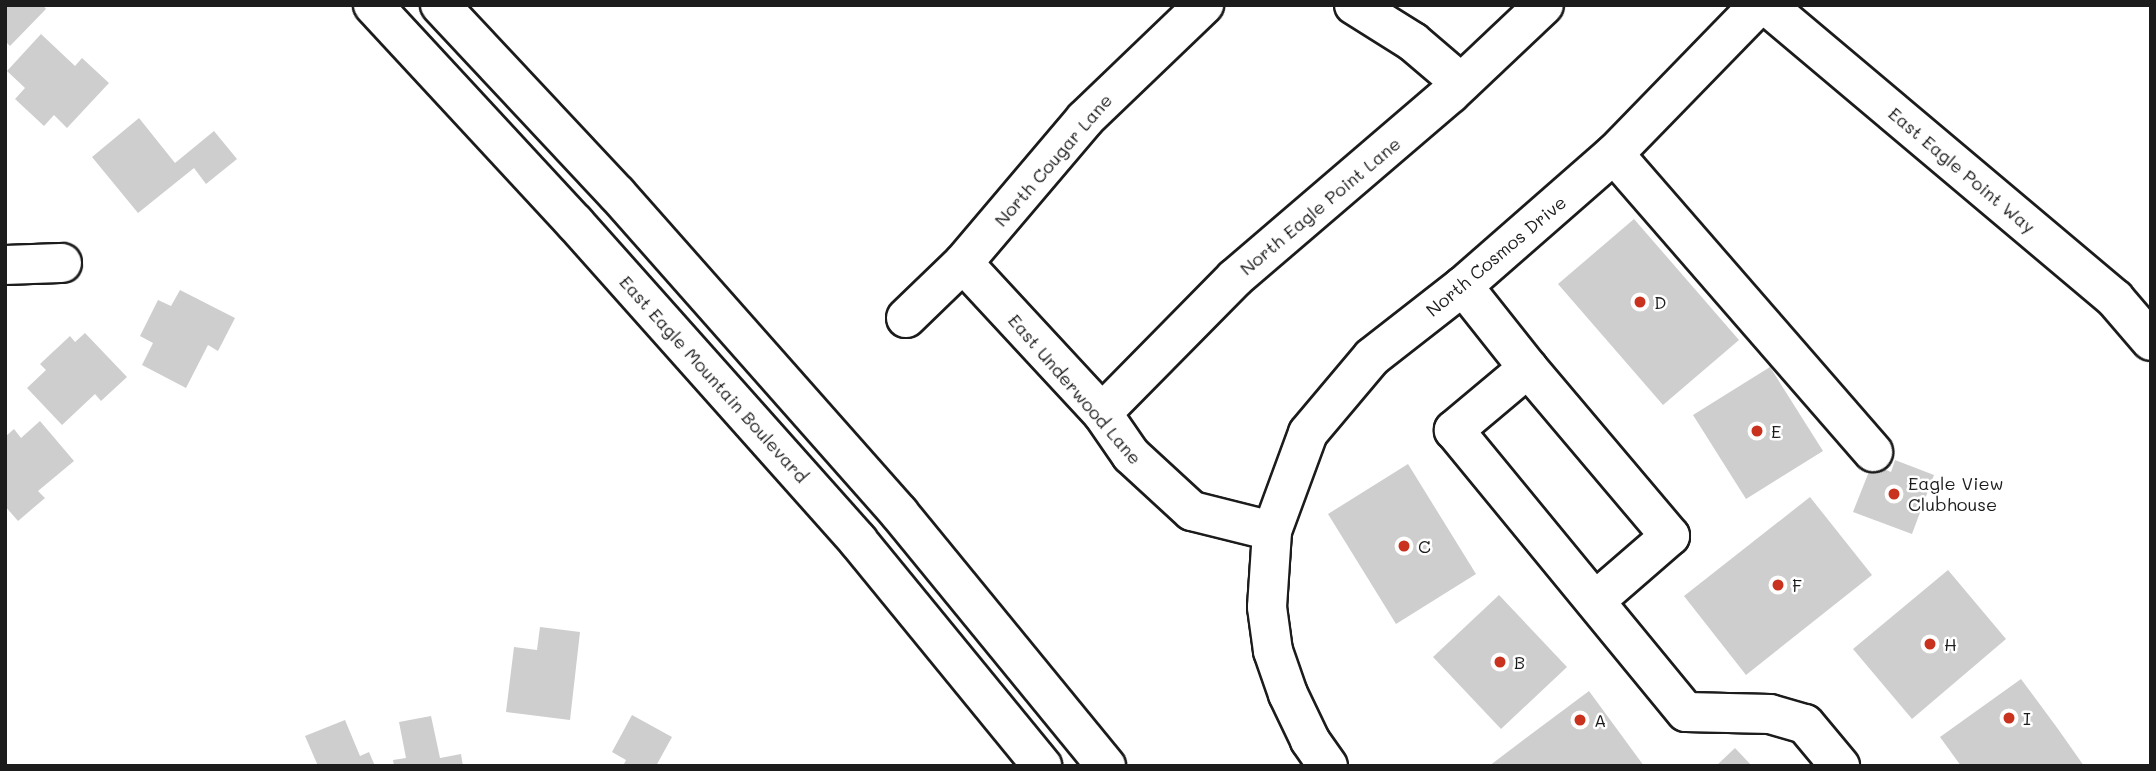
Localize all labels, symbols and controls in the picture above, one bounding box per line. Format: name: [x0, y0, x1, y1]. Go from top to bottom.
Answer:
street label: North Cougar Lane: [990, 89, 1116, 231]
street label: East Eagle Point Way: [1884, 102, 2040, 238]
street label: North Eagle Point Lane: [1235, 133, 1405, 279]
street label: North Cosmos Drive: [1422, 191, 1570, 321]
street label: East Eagle Mountain Boulevard: [615, 271, 813, 487]
place label: D: [1654, 291, 1666, 313]
marker: D: [1632, 294, 1648, 310]
street label: East Underwood Lane: [1004, 310, 1146, 468]
place label: E: [1771, 420, 1781, 442]
marker: E: [1749, 423, 1765, 439]
place label: Eagle View Clubhouse: [1908, 473, 2004, 516]
marker: Eagle View Clubhouse: [1886, 486, 1902, 502]
place label: C: [1418, 535, 1431, 557]
marker: C: [1396, 538, 1412, 554]
place label: F: [1792, 574, 1802, 596]
marker: F: [1770, 577, 1786, 593]
place label: H: [1944, 633, 1957, 655]
marker: H: [1922, 636, 1938, 652]
place label: B: [1514, 651, 1525, 673]
marker: B: [1492, 654, 1508, 670]
place label: I: [2023, 707, 2031, 729]
place label: A: [1594, 709, 1606, 731]
marker: I: [2001, 710, 2017, 726]
marker: A: [1572, 712, 1588, 728]

